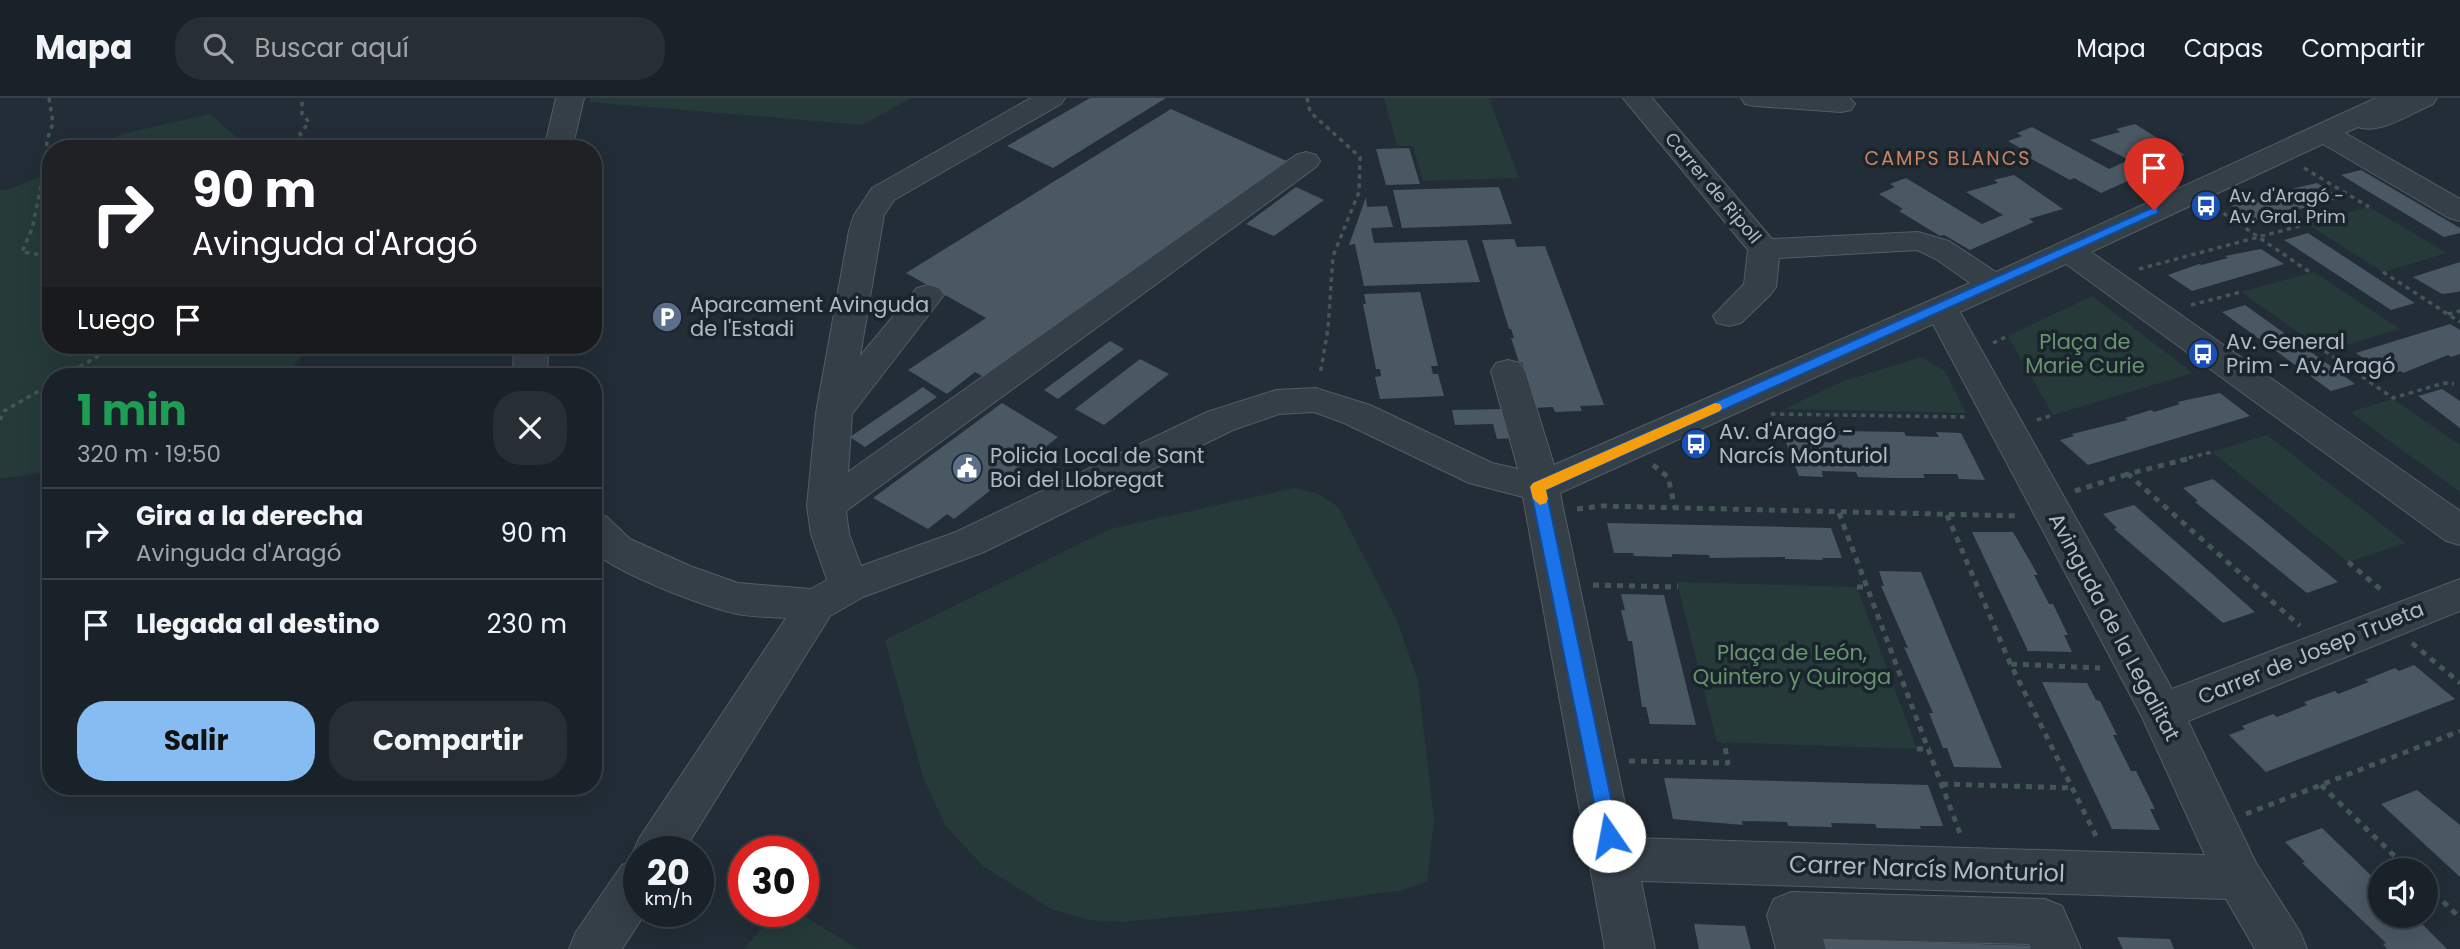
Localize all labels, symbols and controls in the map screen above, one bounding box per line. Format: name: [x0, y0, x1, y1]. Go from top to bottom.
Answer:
search box: [175, 17, 665, 80]
text: Mapa: [35, 24, 133, 71]
icon: search: [199, 29, 237, 67]
text: Buscar aquí: [255, 30, 409, 66]
text: Mapa: [2076, 32, 2146, 65]
text: Capas: [2184, 32, 2263, 65]
text: Compartir: [2301, 32, 2425, 65]
street label: Carrer de Ripoll: [1659, 127, 1767, 249]
pin: [2124, 138, 2184, 210]
district label: CAMPS BLANCS: [1865, 145, 2031, 172]
icon: arrive: [2135, 149, 2173, 187]
text: 90 m: [192, 156, 316, 224]
icon: right: [77, 168, 168, 259]
place label: Av. d'Aragó - Av. Gral. Prim: [2229, 183, 2346, 229]
bus stop icon: Av. d'Aragó - Av. Gral. Prim: [2189, 189, 2223, 223]
text: Avinguda d'Aragó: [192, 221, 478, 266]
place label: Aparcament Avinguda de l'Estadi: [690, 290, 929, 343]
parking icon: Aparcament Avinguda de l'Estadi: [650, 300, 684, 334]
icon: arrive: [169, 301, 207, 339]
text: Luego: [77, 302, 155, 338]
park label: Plaça de Marie Curie: [2025, 327, 2145, 380]
place label: Av. General Prim - Av. Aragó: [2226, 327, 2395, 380]
bus stop icon: Av. General Prim - Av. Aragó: [2186, 337, 2220, 371]
text: 1 min: [77, 381, 187, 440]
button: close: [493, 391, 567, 465]
place label: Av. d'Aragó - Narcís Monturiol: [1719, 417, 1888, 470]
bus stop icon: Av. d'Aragó - Narcís Monturiol: [1679, 427, 1713, 461]
text: 320 m · 19:50: [77, 438, 221, 470]
place label: Policia Local de Sant Boi del Llobregat: [990, 441, 1204, 494]
public building icon: Policia Local de Sant Boi del Llobregat: [950, 451, 984, 485]
text: Gira a la derecha: [136, 498, 364, 534]
street label: Avinguda de la Legalitat: [2042, 508, 2187, 746]
icon: right: [77, 515, 115, 553]
text: 90 m: [501, 515, 567, 551]
text: Avinguda d'Aragó: [136, 537, 341, 569]
street label: Carrer de Josep Trueta: [2194, 594, 2428, 711]
icon: arrive: [77, 606, 115, 644]
text: Llegada al destino: [136, 606, 380, 642]
text: 230 m: [487, 606, 567, 642]
park label: Plaça de León, Quintero y Quiroga: [1693, 638, 1891, 691]
button: Salir: [77, 701, 315, 781]
button: Compartir: [329, 701, 567, 781]
position arrow: [1572, 799, 1646, 873]
speed limit sign: 30: [728, 836, 819, 927]
street label: Carrer Narcís Monturiol: [1789, 847, 2065, 890]
text: 20: [647, 848, 690, 897]
map controls: [2368, 858, 2438, 928]
button: sound: [2368, 858, 2438, 928]
text: km/h: [645, 886, 692, 911]

